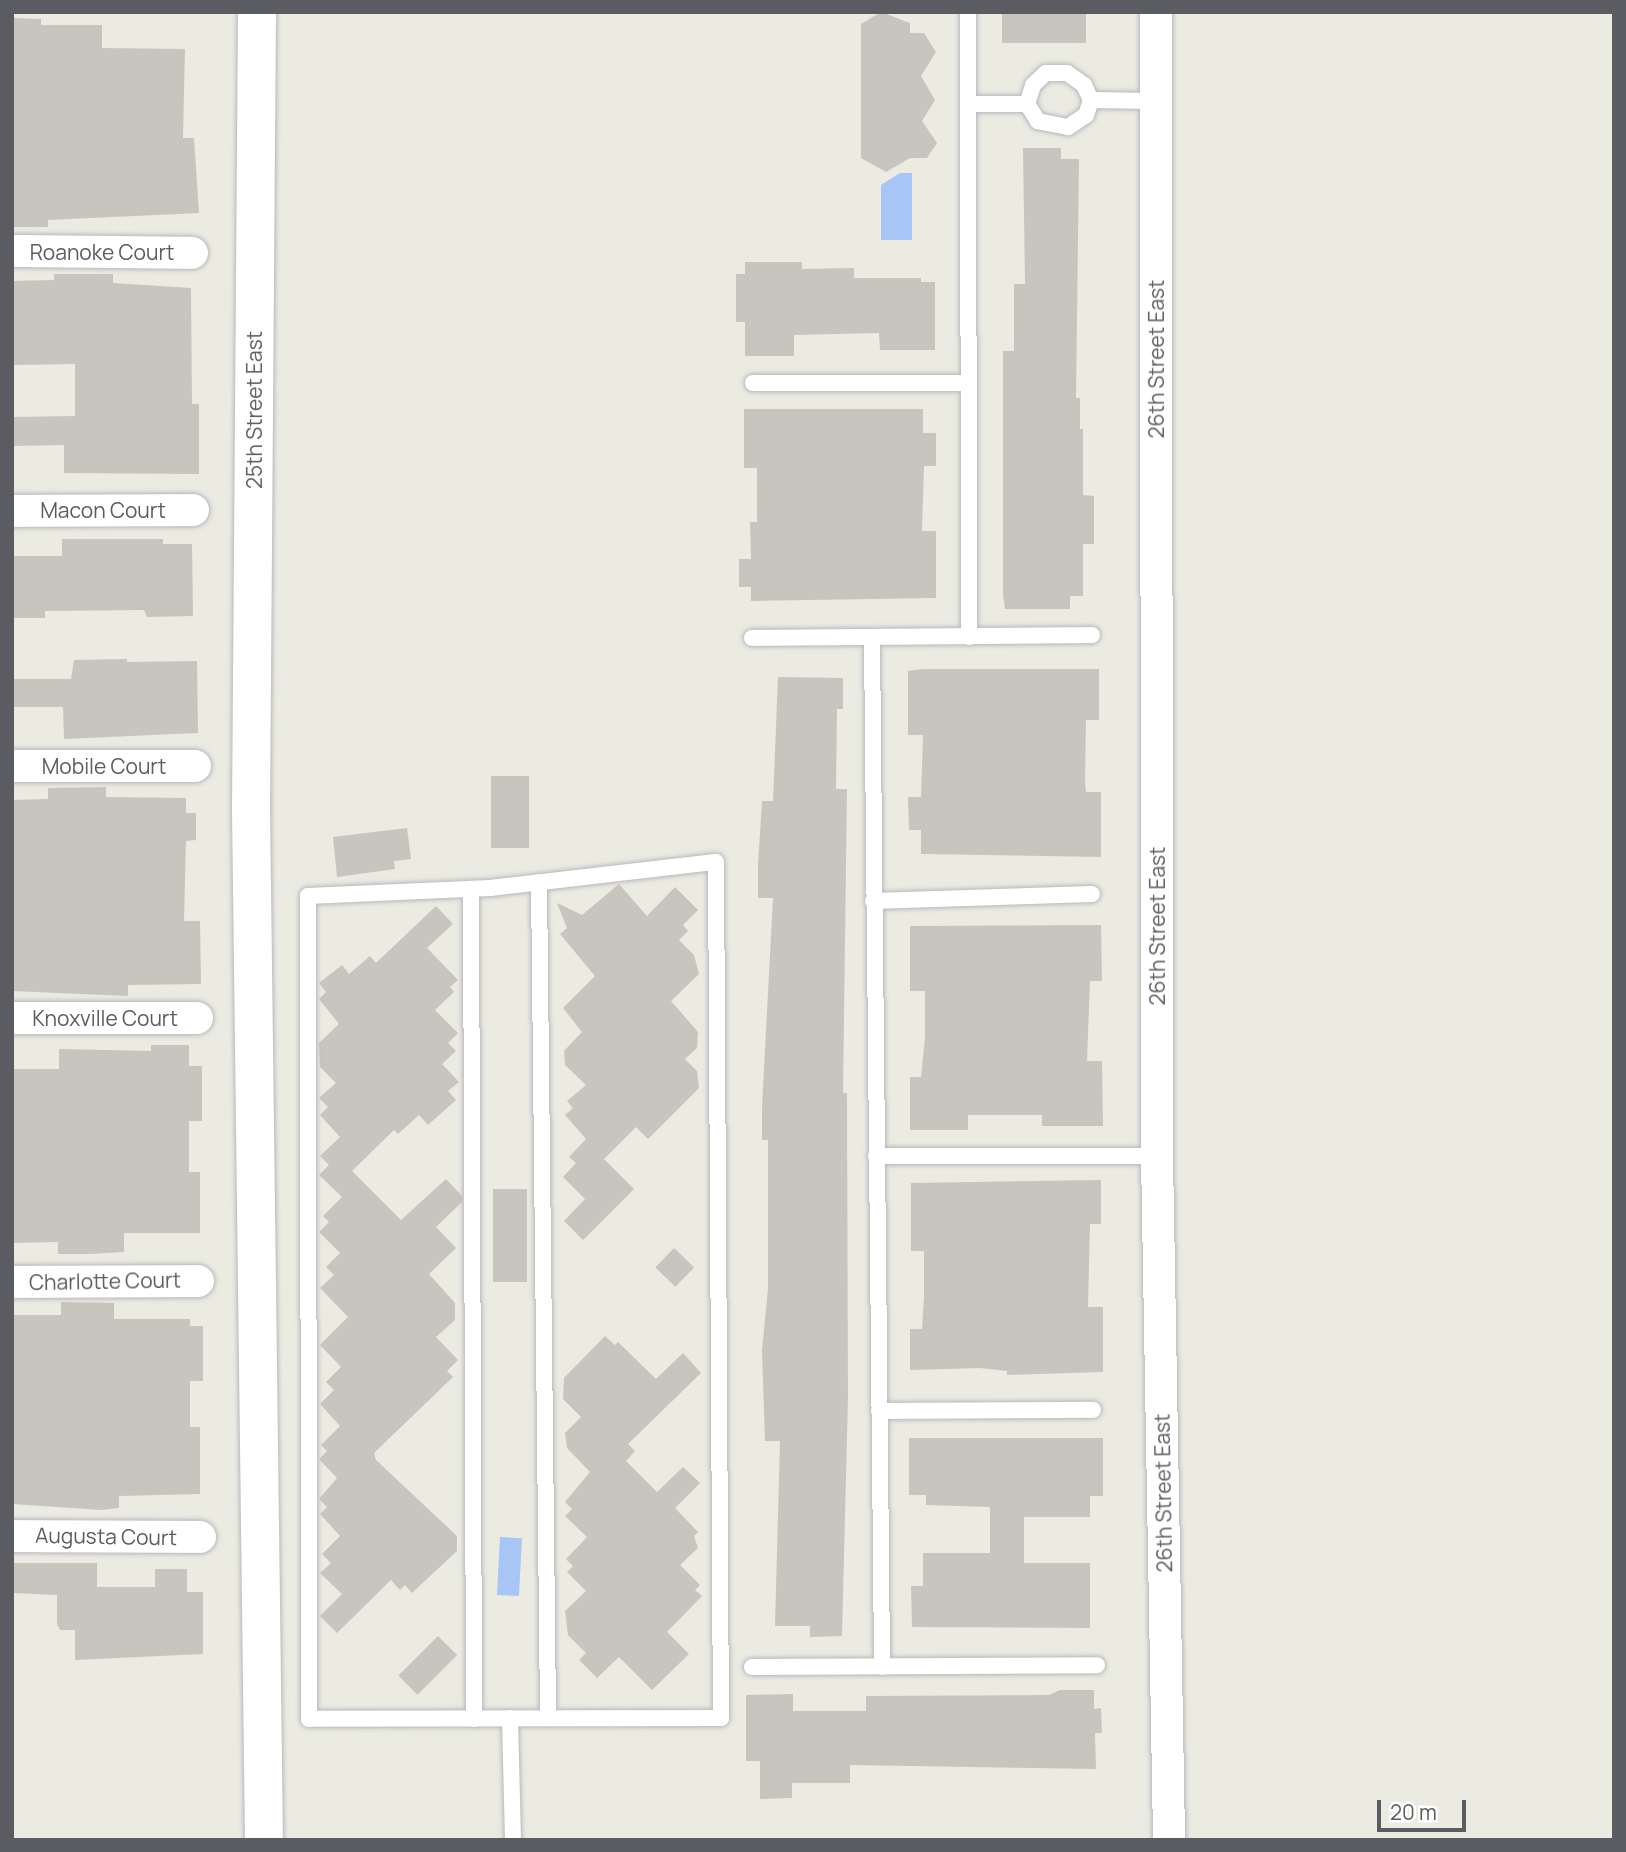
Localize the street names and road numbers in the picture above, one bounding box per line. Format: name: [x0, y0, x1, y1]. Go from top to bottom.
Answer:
street label: Roanoke Court: [30, 239, 174, 265]
street label: 26th Street East: [1143, 279, 1169, 439]
street label: 25th Street East: [241, 331, 267, 489]
street label: Macon Court: [40, 497, 166, 523]
street label: Mobile Court: [42, 753, 166, 779]
street label: 26th Street East: [1144, 846, 1170, 1006]
street label: Knoxville Court: [32, 1005, 178, 1031]
street label: Charlotte Court: [29, 1267, 181, 1295]
street label: 26th Street East: [1149, 1413, 1177, 1573]
street label: Augusta Court: [35, 1522, 177, 1550]

